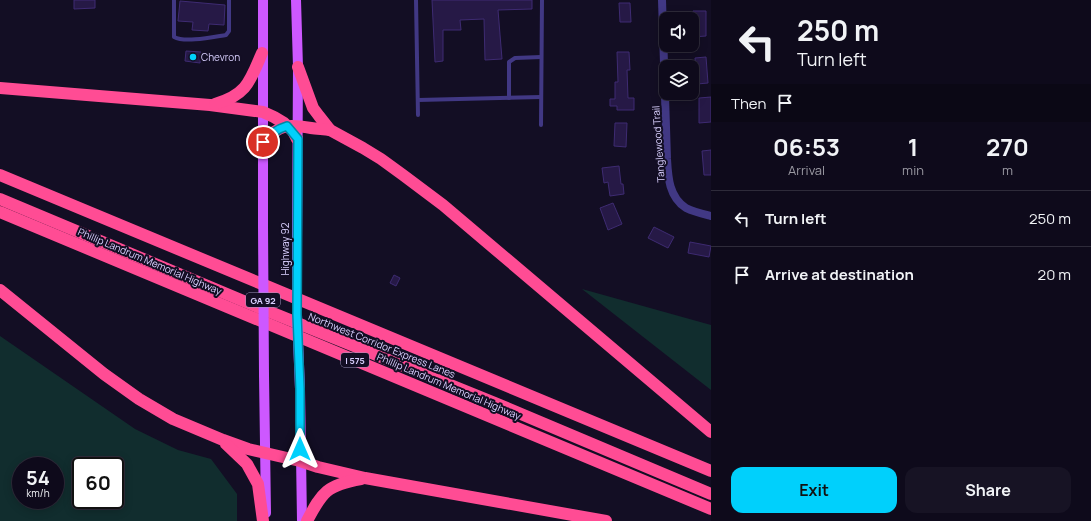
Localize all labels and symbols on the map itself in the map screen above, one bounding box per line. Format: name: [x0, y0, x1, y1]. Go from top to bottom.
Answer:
place label: Chevron: [201, 50, 240, 64]
marker: Chevron: [188, 52, 198, 62]
street label: Tanglewood Trail: [648, 105, 668, 183]
pin: [246, 125, 280, 159]
street label: Highway 92: [278, 222, 292, 275]
street label: Phillip Landrum Memorial Highway: [76, 224, 225, 298]
road number: GA 92: [246, 293, 280, 307]
street label: Northwest Corridor Express Lanes: [306, 309, 458, 381]
street label: Phillip Landrum Memorial Highway: [375, 349, 524, 423]
road number: I 575: [341, 353, 369, 367]
position arrow: [279, 428, 321, 470]
speed limit sign: 60: [72, 457, 124, 509]

